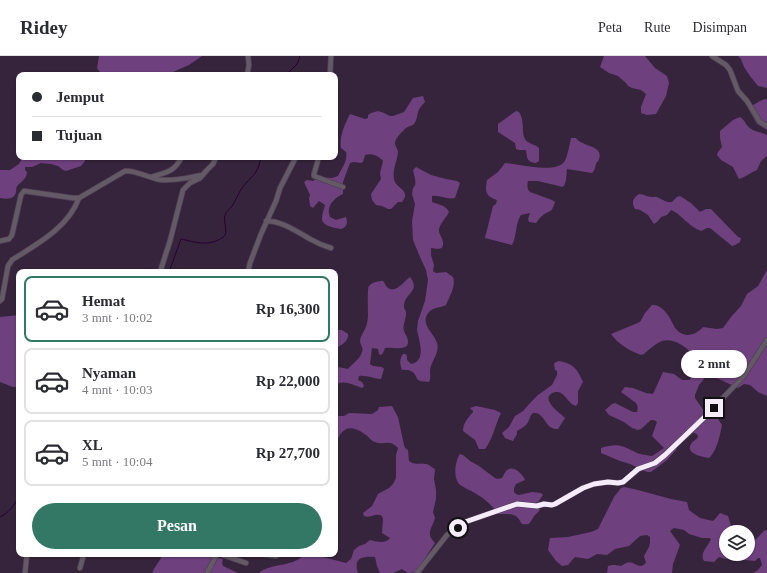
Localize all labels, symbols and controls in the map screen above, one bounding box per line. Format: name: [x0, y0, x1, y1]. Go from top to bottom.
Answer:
text: Ridey: [20, 17, 68, 38]
text: Peta: [598, 20, 622, 35]
text: Rute: [644, 20, 671, 35]
text: Disimpan: [693, 20, 747, 35]
text: Jemput: [56, 89, 104, 105]
text: Tujuan: [56, 127, 102, 143]
icon: car: [34, 291, 70, 327]
text: Hemat: [82, 293, 125, 309]
text: Rp 16,300: [256, 301, 320, 317]
text: 3 mnt · 10:02: [82, 310, 152, 325]
callout: 2 mnt: [681, 350, 747, 378]
text: 2 mnt: [698, 356, 730, 371]
icon: car: [34, 363, 70, 399]
text: Nyaman: [82, 365, 136, 381]
text: Rp 22,000: [256, 373, 320, 389]
text: 4 mnt · 10:03: [82, 382, 152, 397]
route end: [705, 399, 723, 417]
icon: car: [34, 435, 70, 471]
text: XL: [82, 437, 103, 453]
text: Rp 27,700: [256, 445, 320, 461]
text: 5 mnt · 10:04: [82, 454, 152, 469]
button: Pesan: [32, 503, 322, 549]
route start: [449, 519, 467, 537]
map controls: [719, 525, 755, 561]
button: layers: [719, 525, 755, 561]

